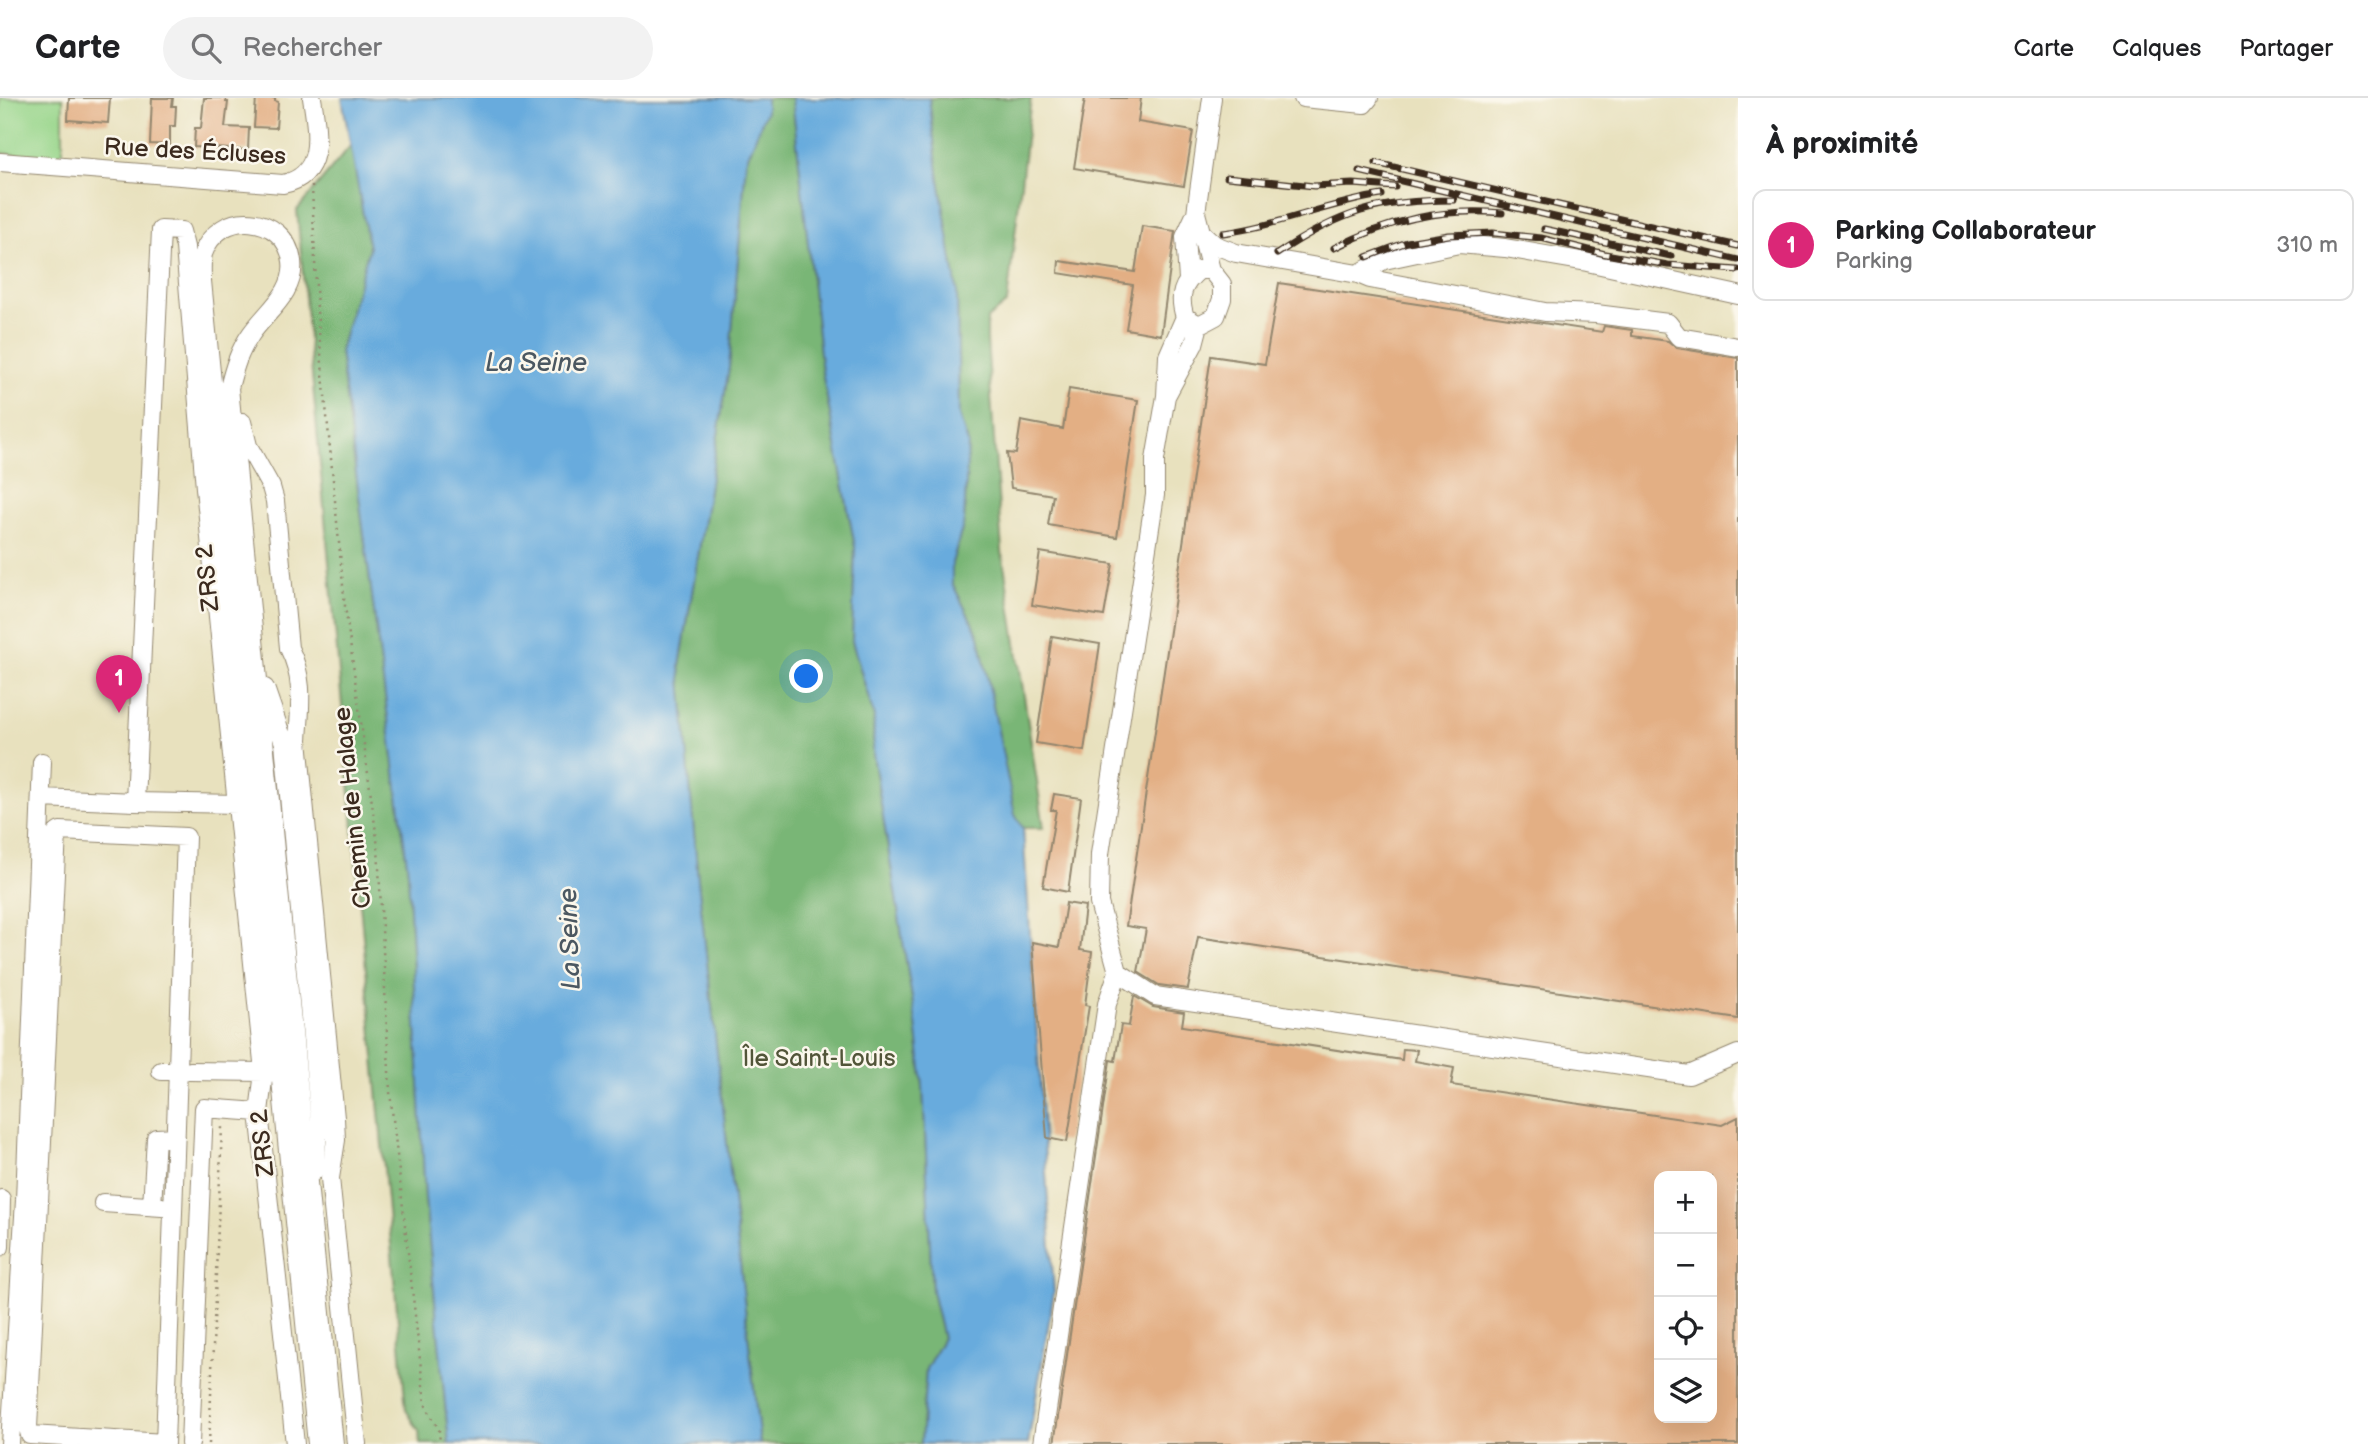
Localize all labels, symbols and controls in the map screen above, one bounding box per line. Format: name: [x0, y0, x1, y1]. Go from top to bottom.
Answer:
search box: [163, 17, 653, 80]
text: Carte: [35, 28, 121, 68]
icon: search: [187, 29, 225, 67]
text: Rechercher: [243, 33, 382, 64]
text: Carte: [2014, 34, 2074, 63]
text: Calques: [2112, 34, 2201, 63]
text: Partager: [2239, 34, 2333, 63]
text: À proximité: [1766, 126, 1918, 162]
street label: Rue des Écluses: [103, 131, 287, 171]
text: Parking Collaborateur: [1835, 216, 2096, 247]
text: 1: [1786, 231, 1796, 259]
text: 310 m: [2276, 231, 2338, 259]
text: Parking: [1835, 247, 1913, 275]
water label: La Seine: [485, 348, 587, 379]
street label: ZRS 2: [190, 543, 226, 614]
pin: 1: [96, 655, 142, 713]
your location: [789, 659, 823, 693]
street label: Chemin de Halage: [327, 706, 378, 910]
water label: La Seine: [553, 887, 588, 991]
park label: Île Saint-Louis: [741, 1043, 896, 1073]
street label: ZRS 2: [245, 1108, 281, 1179]
map controls: [1654, 1171, 1717, 1423]
button: +: [1654, 1171, 1717, 1234]
button: −: [1654, 1234, 1717, 1297]
button: locate: [1654, 1297, 1717, 1360]
button: layers: [1654, 1360, 1717, 1423]

